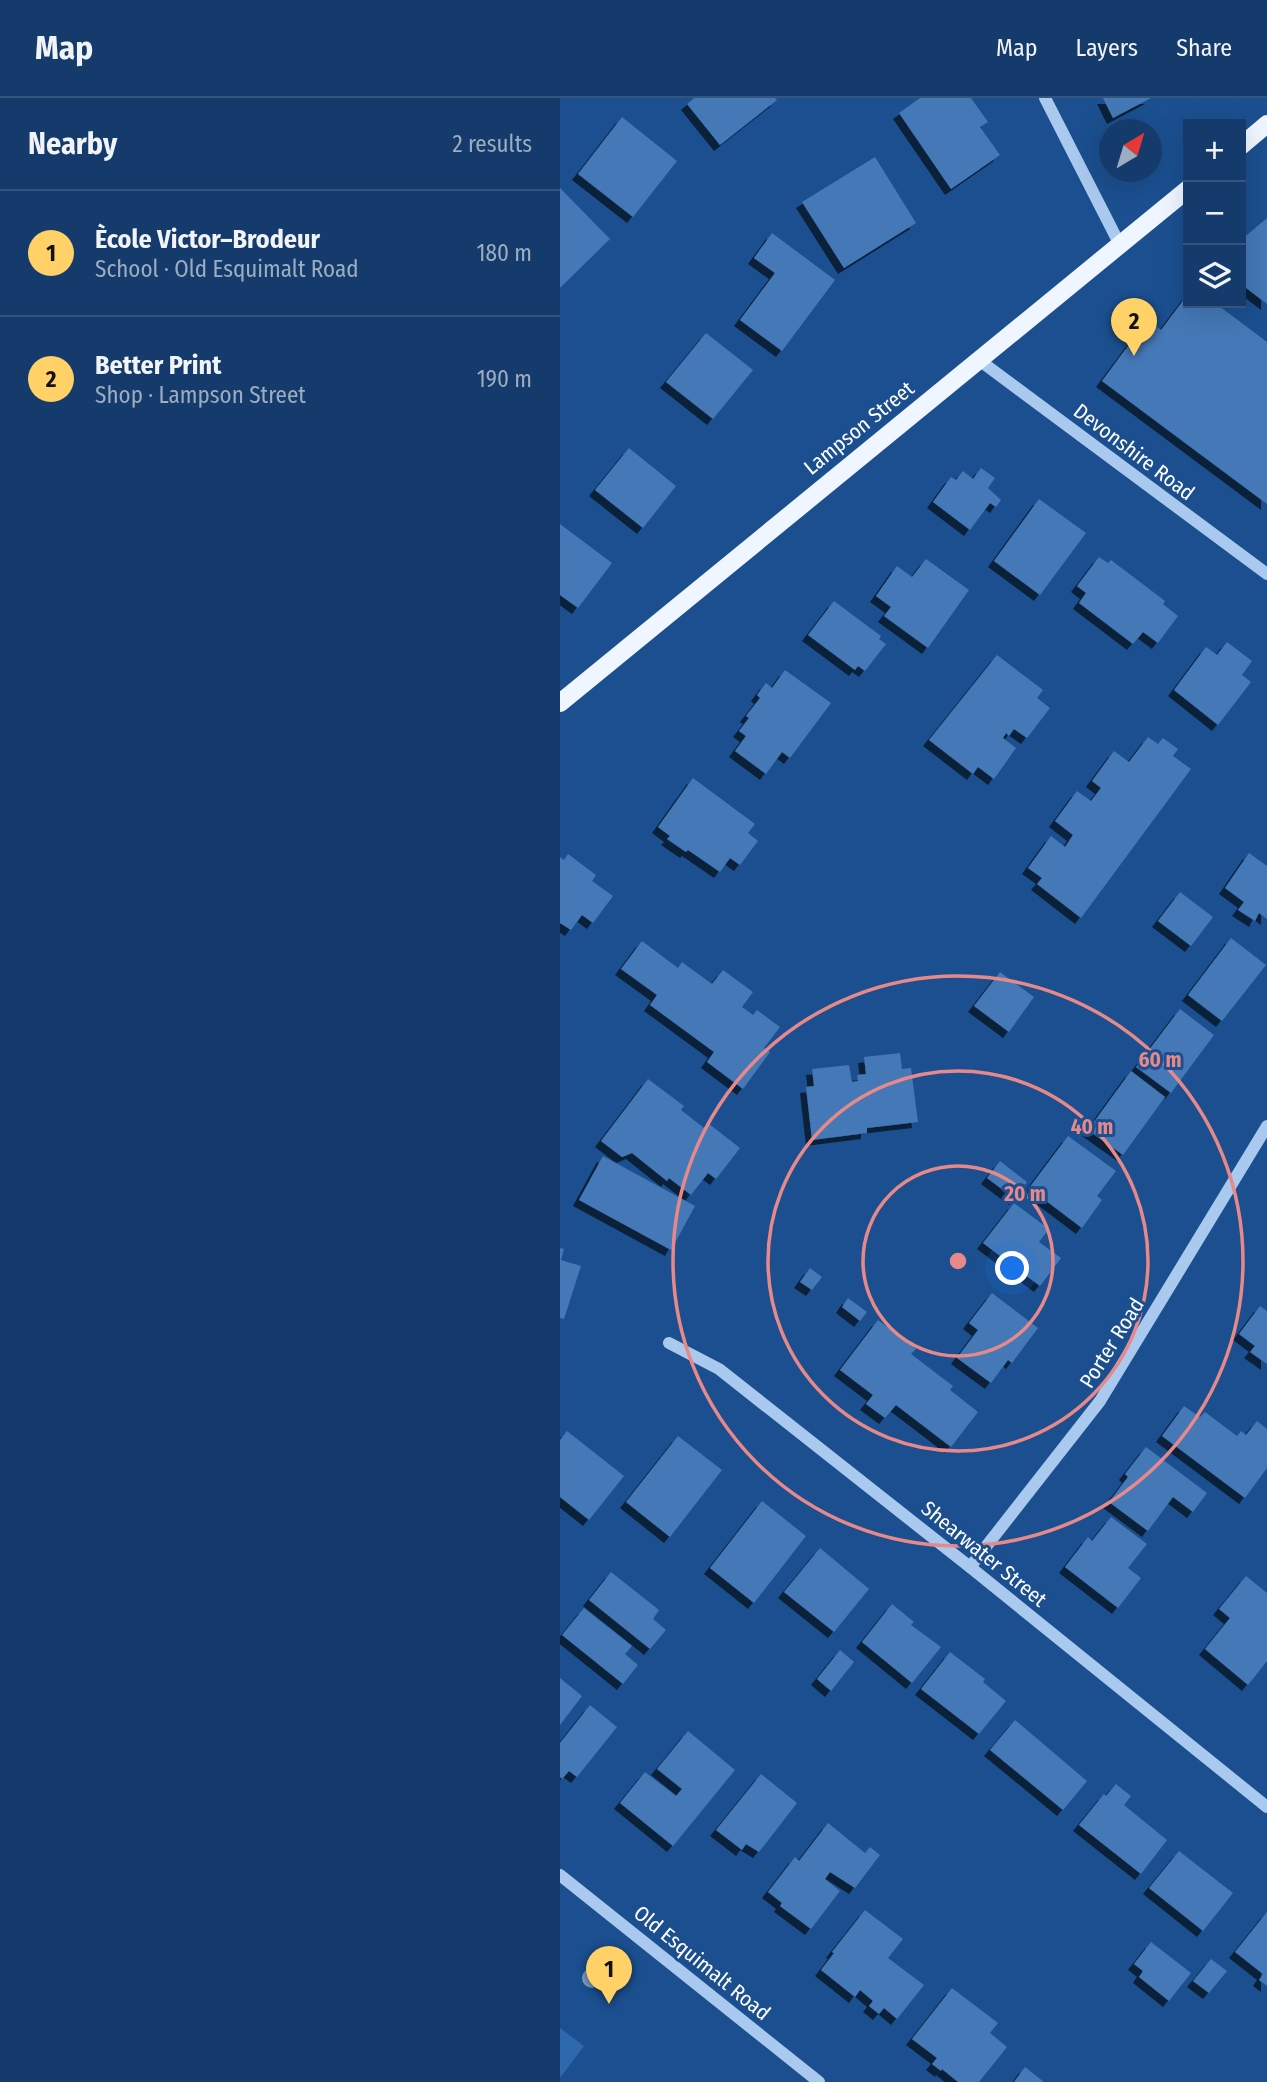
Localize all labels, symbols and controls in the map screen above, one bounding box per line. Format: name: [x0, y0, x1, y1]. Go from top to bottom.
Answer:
text: Map: [35, 28, 93, 68]
text: Map: [996, 34, 1038, 62]
text: Layers: [1076, 34, 1138, 62]
text: Share: [1176, 34, 1232, 62]
north arrow: [1099, 119, 1162, 182]
map controls: [1183, 119, 1246, 308]
button: +: [1183, 119, 1246, 182]
text: Nearby: [28, 126, 117, 162]
text: 2 results: [452, 130, 532, 158]
button: −: [1183, 182, 1246, 245]
text: Ècole Victor–Brodeur: [95, 224, 320, 255]
text: 1: [46, 239, 56, 267]
text: 180 m: [476, 239, 532, 267]
button: layers: [1183, 245, 1246, 308]
text: School · Old Esquimalt Road: [95, 255, 359, 283]
pin: 2: [1111, 298, 1157, 356]
text: Better Print: [95, 350, 221, 381]
text: 2: [46, 365, 56, 393]
text: 190 m: [477, 365, 532, 393]
street label: Lampson Street: [799, 376, 920, 480]
text: Shop · Lampson Street: [95, 381, 306, 409]
street label: Devonshire Road: [1068, 398, 1200, 506]
text: 60 m: [1139, 1047, 1181, 1073]
text: 40 m: [1071, 1114, 1113, 1140]
text: 20 m: [1003, 1181, 1046, 1207]
centre of rings: [946, 1249, 970, 1273]
your location: [995, 1251, 1029, 1285]
street label: Porter Road: [1074, 1293, 1150, 1393]
street label: Shearwater Street: [916, 1495, 1052, 1613]
street label: Old Esquimalt Road: [628, 1900, 776, 2026]
pin: 1: [586, 1946, 632, 2004]

